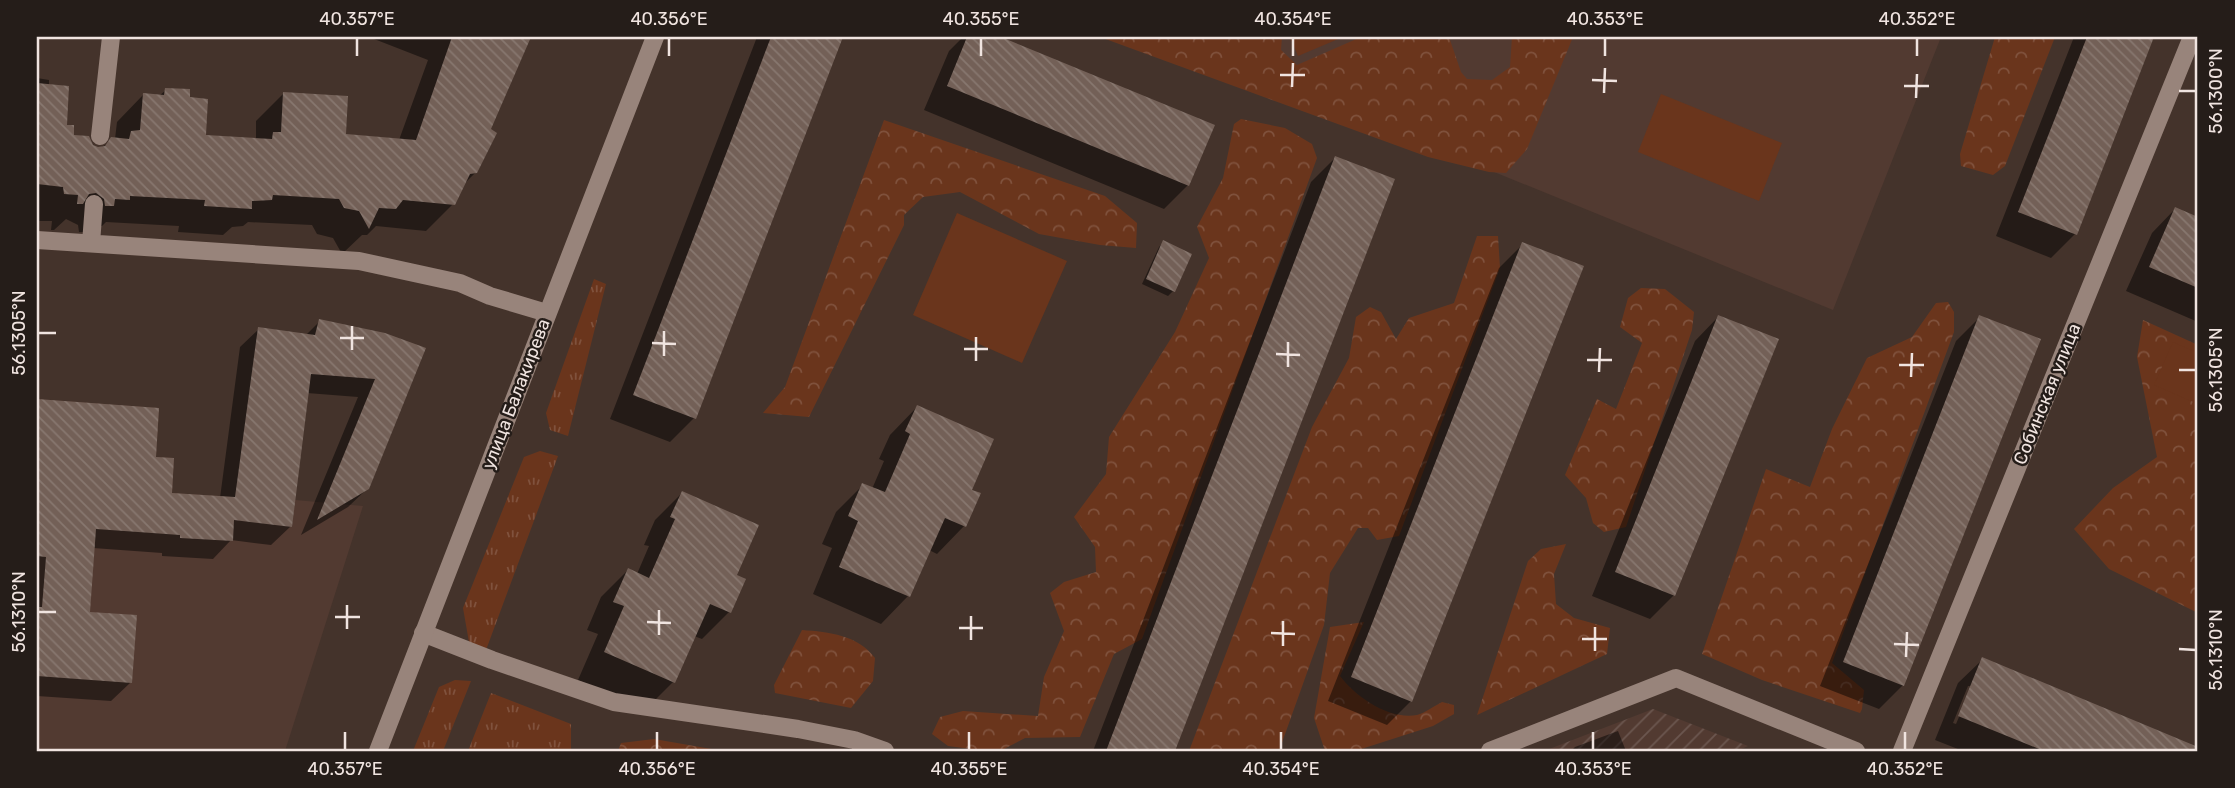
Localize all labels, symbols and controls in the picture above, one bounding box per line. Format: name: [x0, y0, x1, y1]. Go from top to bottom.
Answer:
text: 40.357°E: [319, 8, 395, 30]
text: 40.356°E: [630, 8, 708, 30]
text: 40.355°E: [943, 8, 1019, 30]
text: 40.354°E: [1254, 8, 1332, 30]
text: 40.353°E: [1566, 8, 1644, 30]
text: 40.352°E: [1879, 8, 1955, 30]
text: 56.1300°N: [2205, 48, 2227, 134]
text: 56.1305°N: [8, 290, 30, 376]
street label: улица Балакирева: [477, 316, 555, 472]
street label: Собинская улица: [2009, 320, 2085, 468]
text: 56.1305°N: [2205, 327, 2227, 413]
text: 56.1310°N: [8, 571, 30, 653]
text: 56.1310°N: [2205, 609, 2227, 691]
text: 40.357°E: [307, 758, 383, 780]
text: 40.356°E: [618, 758, 696, 780]
text: 40.355°E: [931, 758, 1007, 780]
text: 40.354°E: [1242, 758, 1320, 780]
text: 40.353°E: [1554, 758, 1632, 780]
text: 40.352°E: [1867, 758, 1943, 780]

